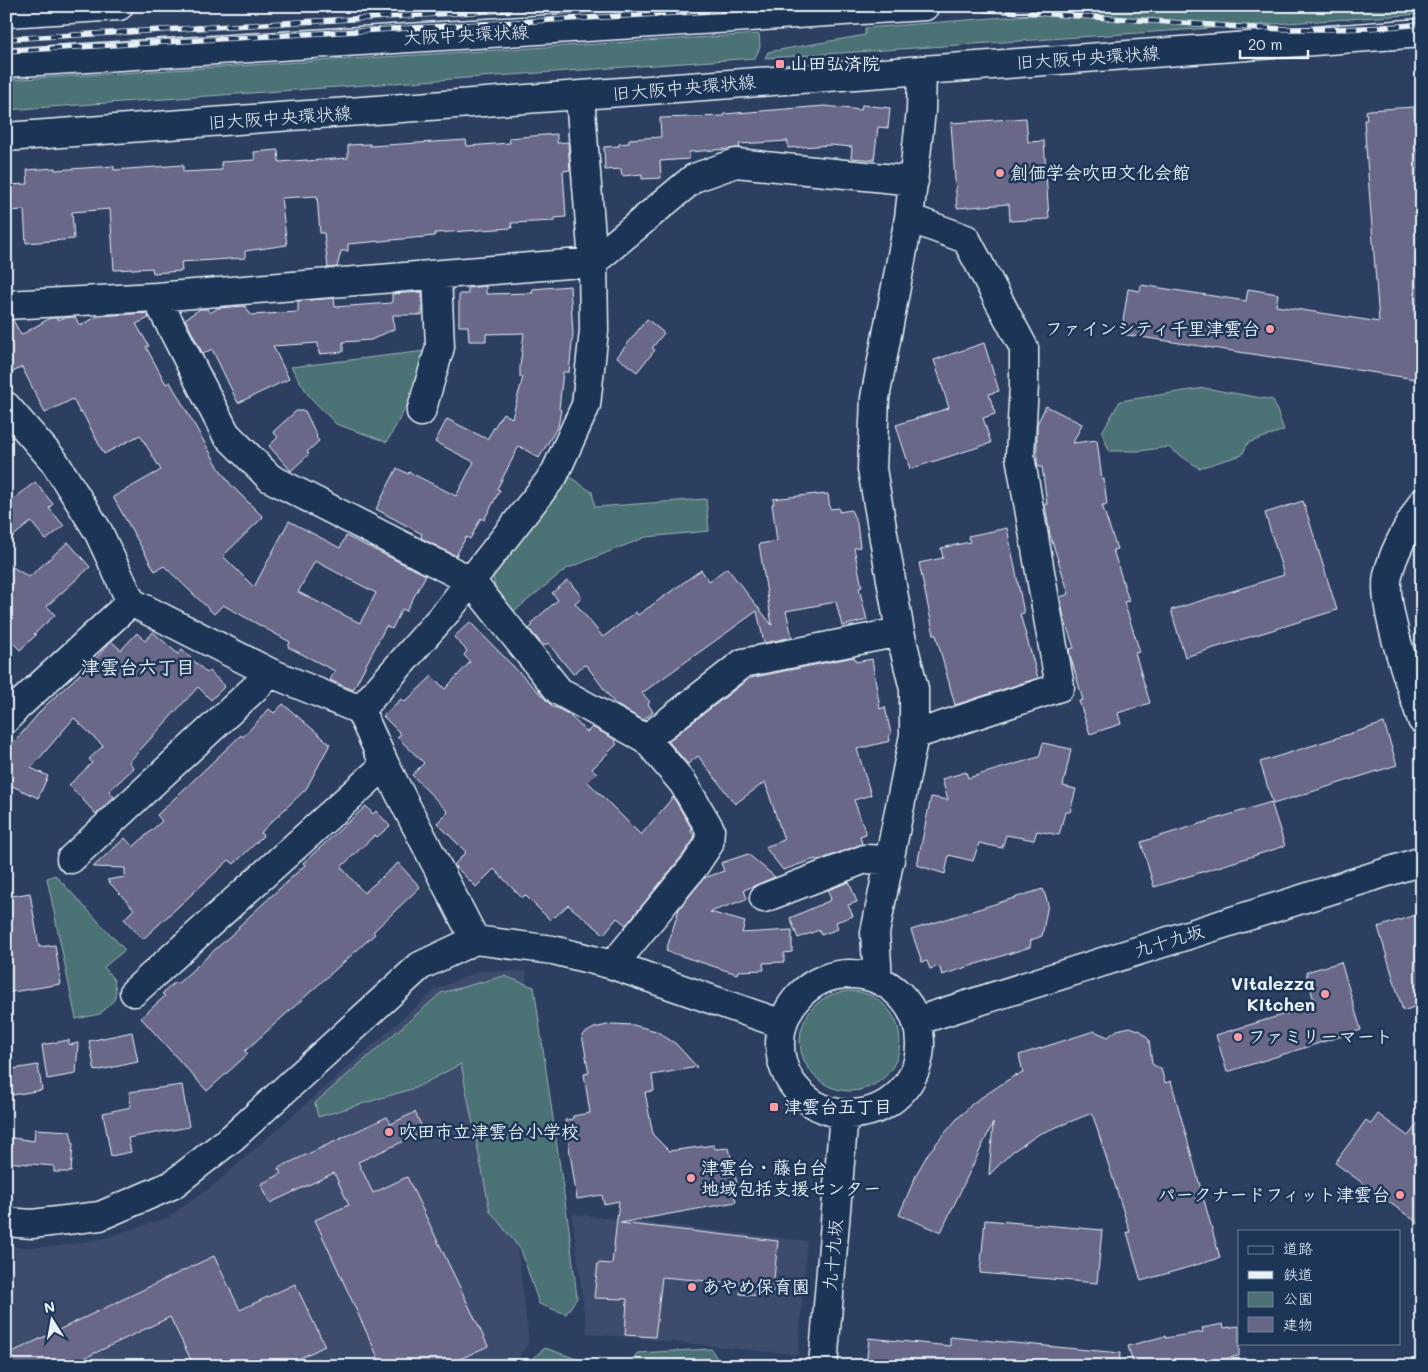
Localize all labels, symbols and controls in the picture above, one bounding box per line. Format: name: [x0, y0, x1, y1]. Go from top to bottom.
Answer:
street label: 大阪中央環状線: [402, 19, 529, 49]
scale bar: [1240, 28, 1308, 60]
text: 20 m: [1248, 34, 1282, 54]
street label: 旧大阪中央環状線: [1015, 40, 1161, 74]
place label: 山田弘済院: [790, 51, 880, 75]
marker: 山田弘済院: [774, 58, 786, 70]
street label: 旧大阪中央環状線: [611, 69, 757, 105]
street label: 旧大阪中央環状線: [207, 100, 353, 134]
place label: 創価学会吹田文化会館: [1010, 160, 1190, 184]
marker: 創価学会吹田文化会館: [994, 167, 1006, 179]
place label: ファインシティ千里津雲台: [1045, 316, 1260, 340]
marker: ファインシティ千里津雲台: [1264, 323, 1276, 335]
district label: 津雲台六丁目: [81, 654, 195, 679]
street label: 九十九坂: [1131, 918, 1207, 962]
place label: Vitalezza Kitchen: [1231, 971, 1315, 1016]
marker: Vitalezza Kitchen: [1319, 988, 1331, 1000]
place label: ファミリーマート: [1248, 1024, 1393, 1048]
marker: ファミリーマート: [1232, 1031, 1244, 1043]
place label: 津雲台五丁目: [784, 1094, 892, 1118]
marker: 津雲台五丁目: [768, 1101, 780, 1113]
place label: 吹田市立津雲台小学校: [399, 1119, 579, 1143]
marker: 吹田市立津雲台小学校: [383, 1126, 395, 1138]
place label: 津雲台・藤白台 地域包括支援センター: [701, 1155, 881, 1200]
marker: 津雲台・藤白台 地域包括支援センター: [685, 1172, 697, 1184]
place label: パークナードフィット津雲台: [1157, 1182, 1390, 1206]
marker: パークナードフィット津雲台: [1394, 1189, 1406, 1201]
street label: 九十九坂: [817, 1218, 847, 1292]
legend: [1238, 1230, 1400, 1344]
text: 道路: [1283, 1238, 1313, 1258]
text: 鉄道: [1283, 1264, 1313, 1284]
place label: あやめ保育園: [702, 1274, 810, 1298]
marker: あやめ保育園: [686, 1281, 698, 1293]
text: 公園: [1283, 1288, 1313, 1308]
north arrow: [28, 1294, 78, 1344]
text: N: [42, 1296, 56, 1317]
text: 建物: [1283, 1314, 1313, 1334]

